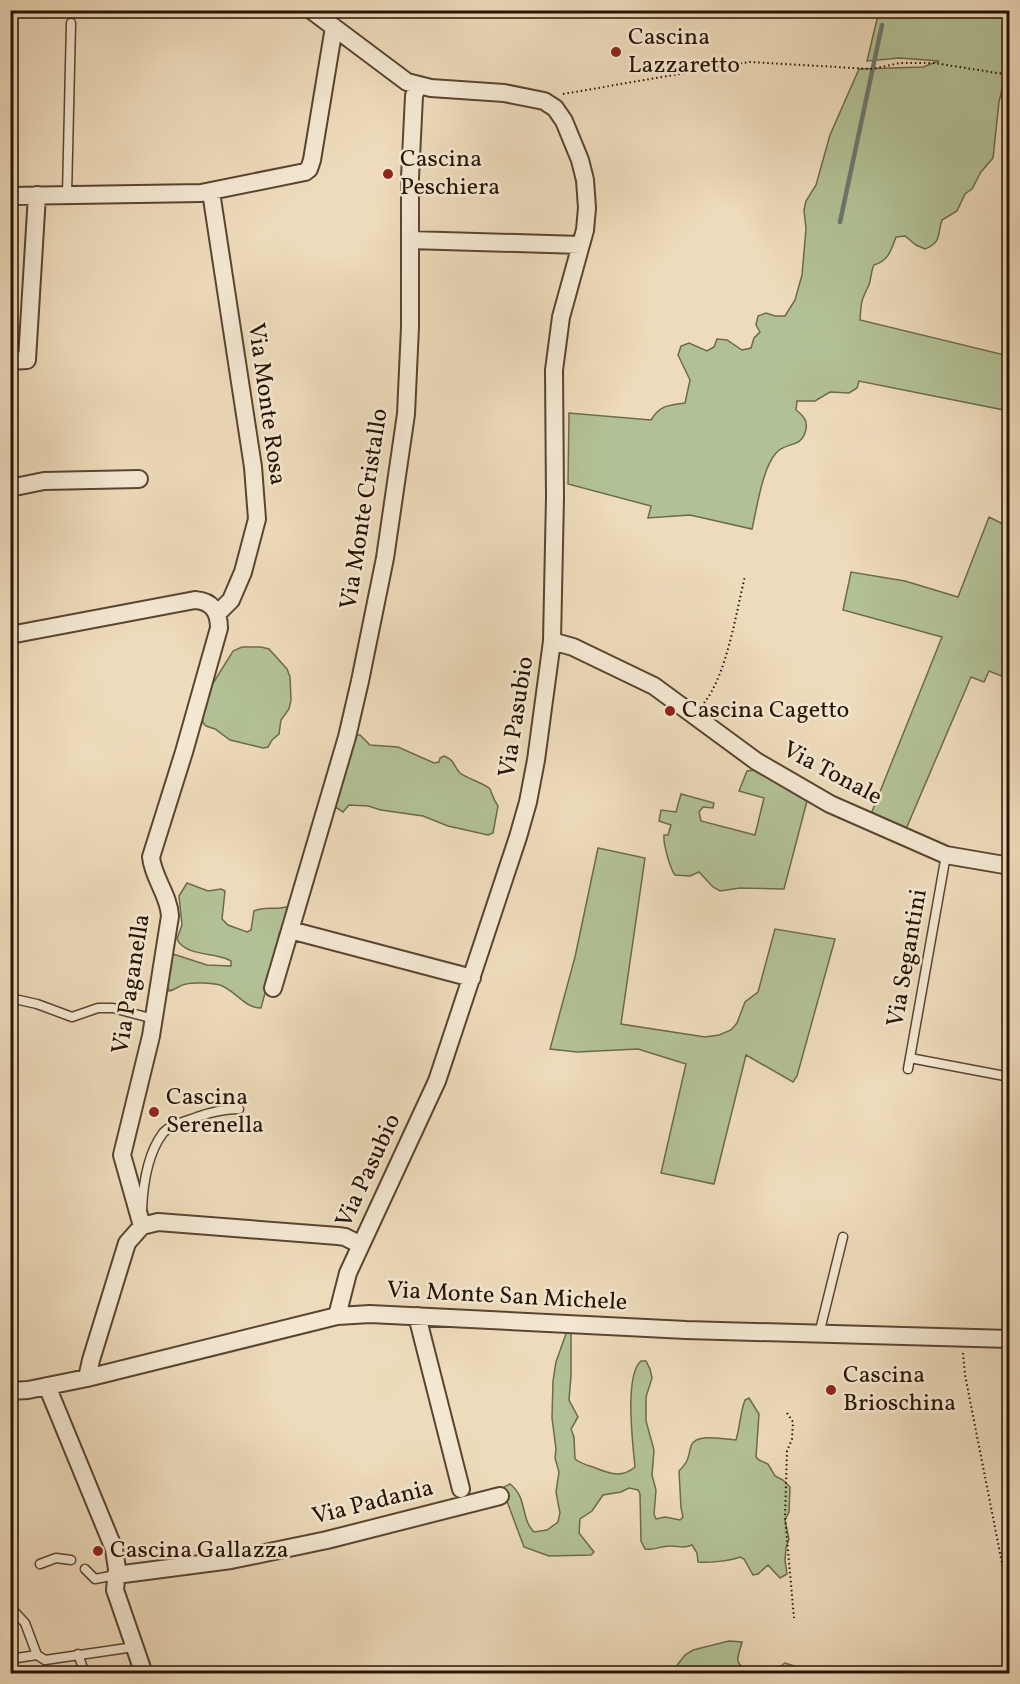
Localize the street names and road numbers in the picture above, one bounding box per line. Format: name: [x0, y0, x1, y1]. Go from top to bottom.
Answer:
street label: Via Monte Rosa: [238, 321, 294, 487]
street label: Via Monte Cristallo: [332, 406, 398, 612]
street label: Via Pasubio: [491, 654, 543, 780]
street label: Via Tonale: [776, 734, 888, 814]
street label: Via Segantini: [879, 886, 937, 1030]
street label: Via Paganella: [104, 912, 160, 1056]
street label: Via Pasubio: [328, 1108, 410, 1234]
street label: Via Monte San Michele: [386, 1274, 628, 1320]
street label: Via Padania: [309, 1471, 437, 1535]

